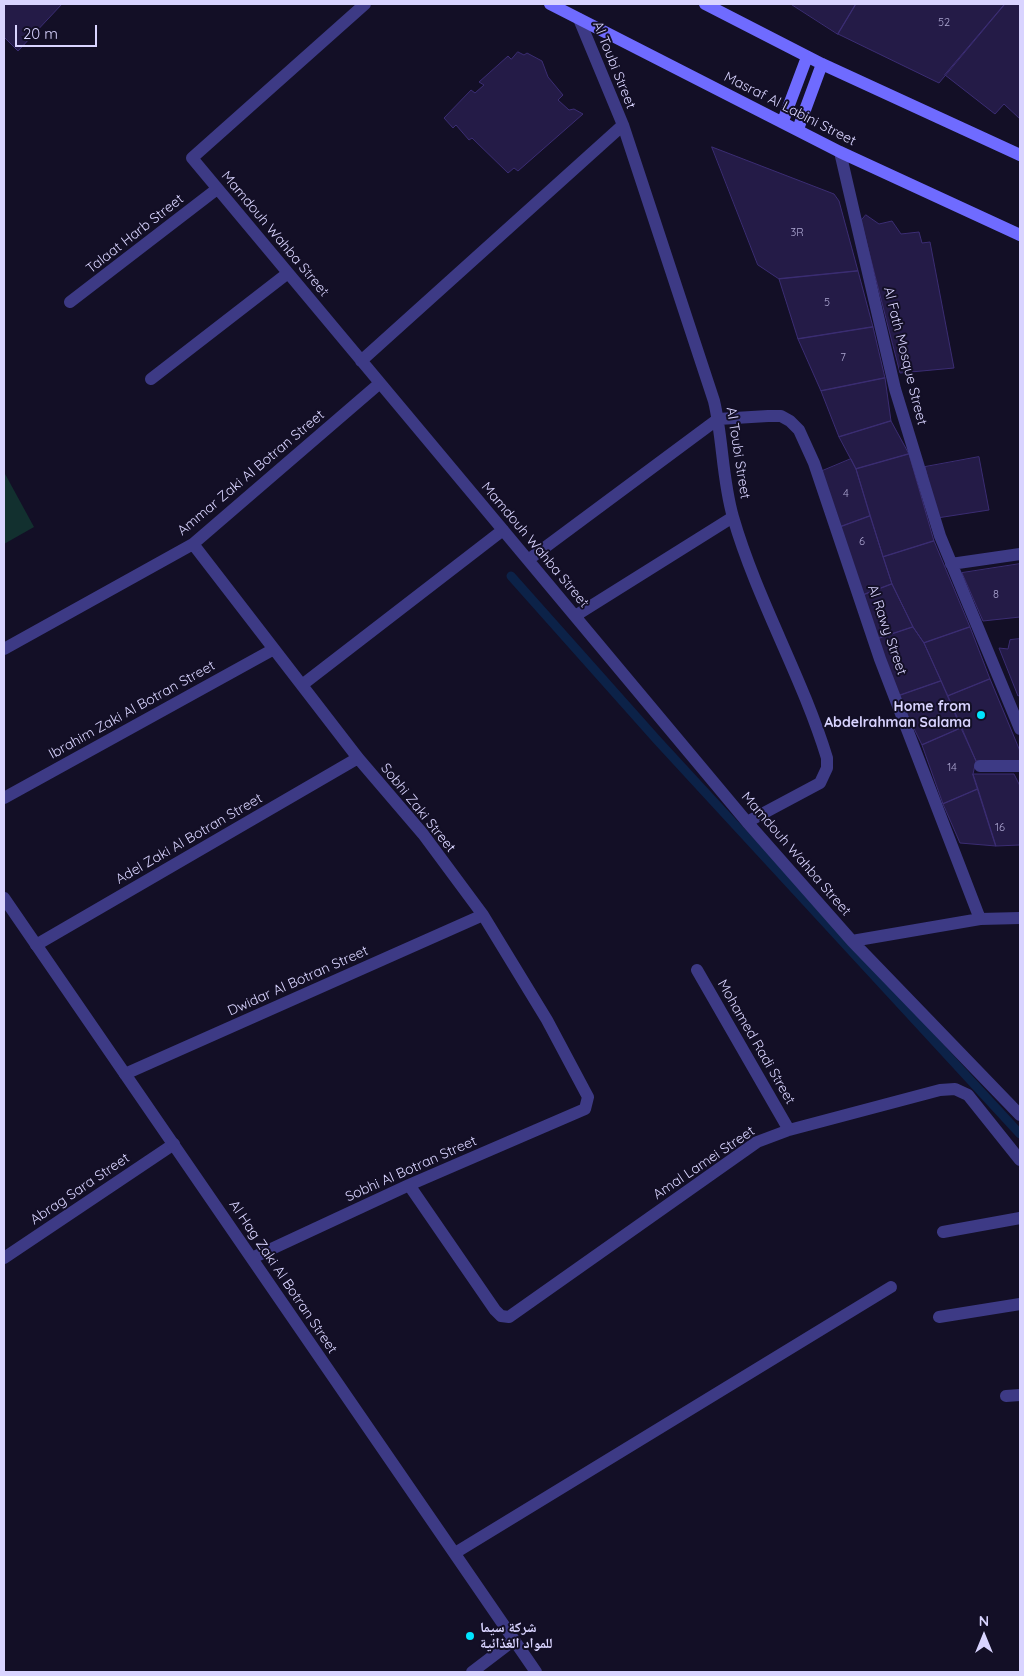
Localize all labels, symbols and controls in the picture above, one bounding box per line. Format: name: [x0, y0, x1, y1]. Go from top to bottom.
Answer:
scale bar: [18, 15, 100, 47]
house number: 52: [938, 16, 950, 30]
street label: Al Toubi Street: [589, 19, 639, 111]
text: 20 m: [23, 24, 58, 43]
street label: Masraf Al Labini Street: [721, 68, 859, 150]
street label: Mamdouh Wahba Street: [218, 168, 332, 300]
street label: Talaat Harb Street: [83, 191, 187, 277]
house number: 3R: [790, 226, 804, 240]
street label: Al Fath Mosque Street: [880, 285, 930, 427]
house number: 5: [824, 296, 830, 310]
house number: 7: [840, 351, 846, 365]
street label: Al Toubi Street: [722, 406, 754, 500]
street label: Ammar Zaki Al Botran Street: [174, 407, 328, 539]
street label: Mamdouh Wahba Street: [478, 479, 592, 611]
house number: 4: [843, 487, 849, 501]
house number: 6: [859, 535, 865, 549]
street label: Al Rawy Street: [864, 583, 910, 677]
house number: 8: [993, 588, 999, 602]
street label: Ibrahim Zaki Al Botran Street: [46, 657, 218, 763]
place label: Home from Abdelrahman Salama: [824, 699, 971, 732]
marker: Home from Abdelrahman Salama: [975, 709, 987, 721]
street label: Sobhi Zaki Street: [377, 760, 459, 856]
house number: 14: [947, 761, 957, 775]
street label: Mamdouh Wahba Street: [738, 789, 854, 919]
street label: Adel Zaki Al Botran Street: [113, 790, 265, 888]
house number: 16: [995, 821, 1005, 835]
street label: Dwidar Al Botran Street: [225, 942, 371, 1020]
street label: Mohamed Radi Street: [713, 977, 799, 1107]
street label: Amal Lamei Street: [650, 1123, 758, 1203]
street label: Sobhi Al Botran Street: [343, 1132, 479, 1206]
street label: Abrag Sara Street: [27, 1150, 133, 1228]
street label: Al Hag Zaki Al Botran Street: [225, 1197, 341, 1357]
north arrow: [959, 1611, 1009, 1661]
text: N: [979, 1612, 989, 1630]
place label: شركة سيما للمواد الغذائية: [480, 1620, 553, 1652]
marker: شركة سيما للمواد الغذائية: [464, 1630, 476, 1642]

